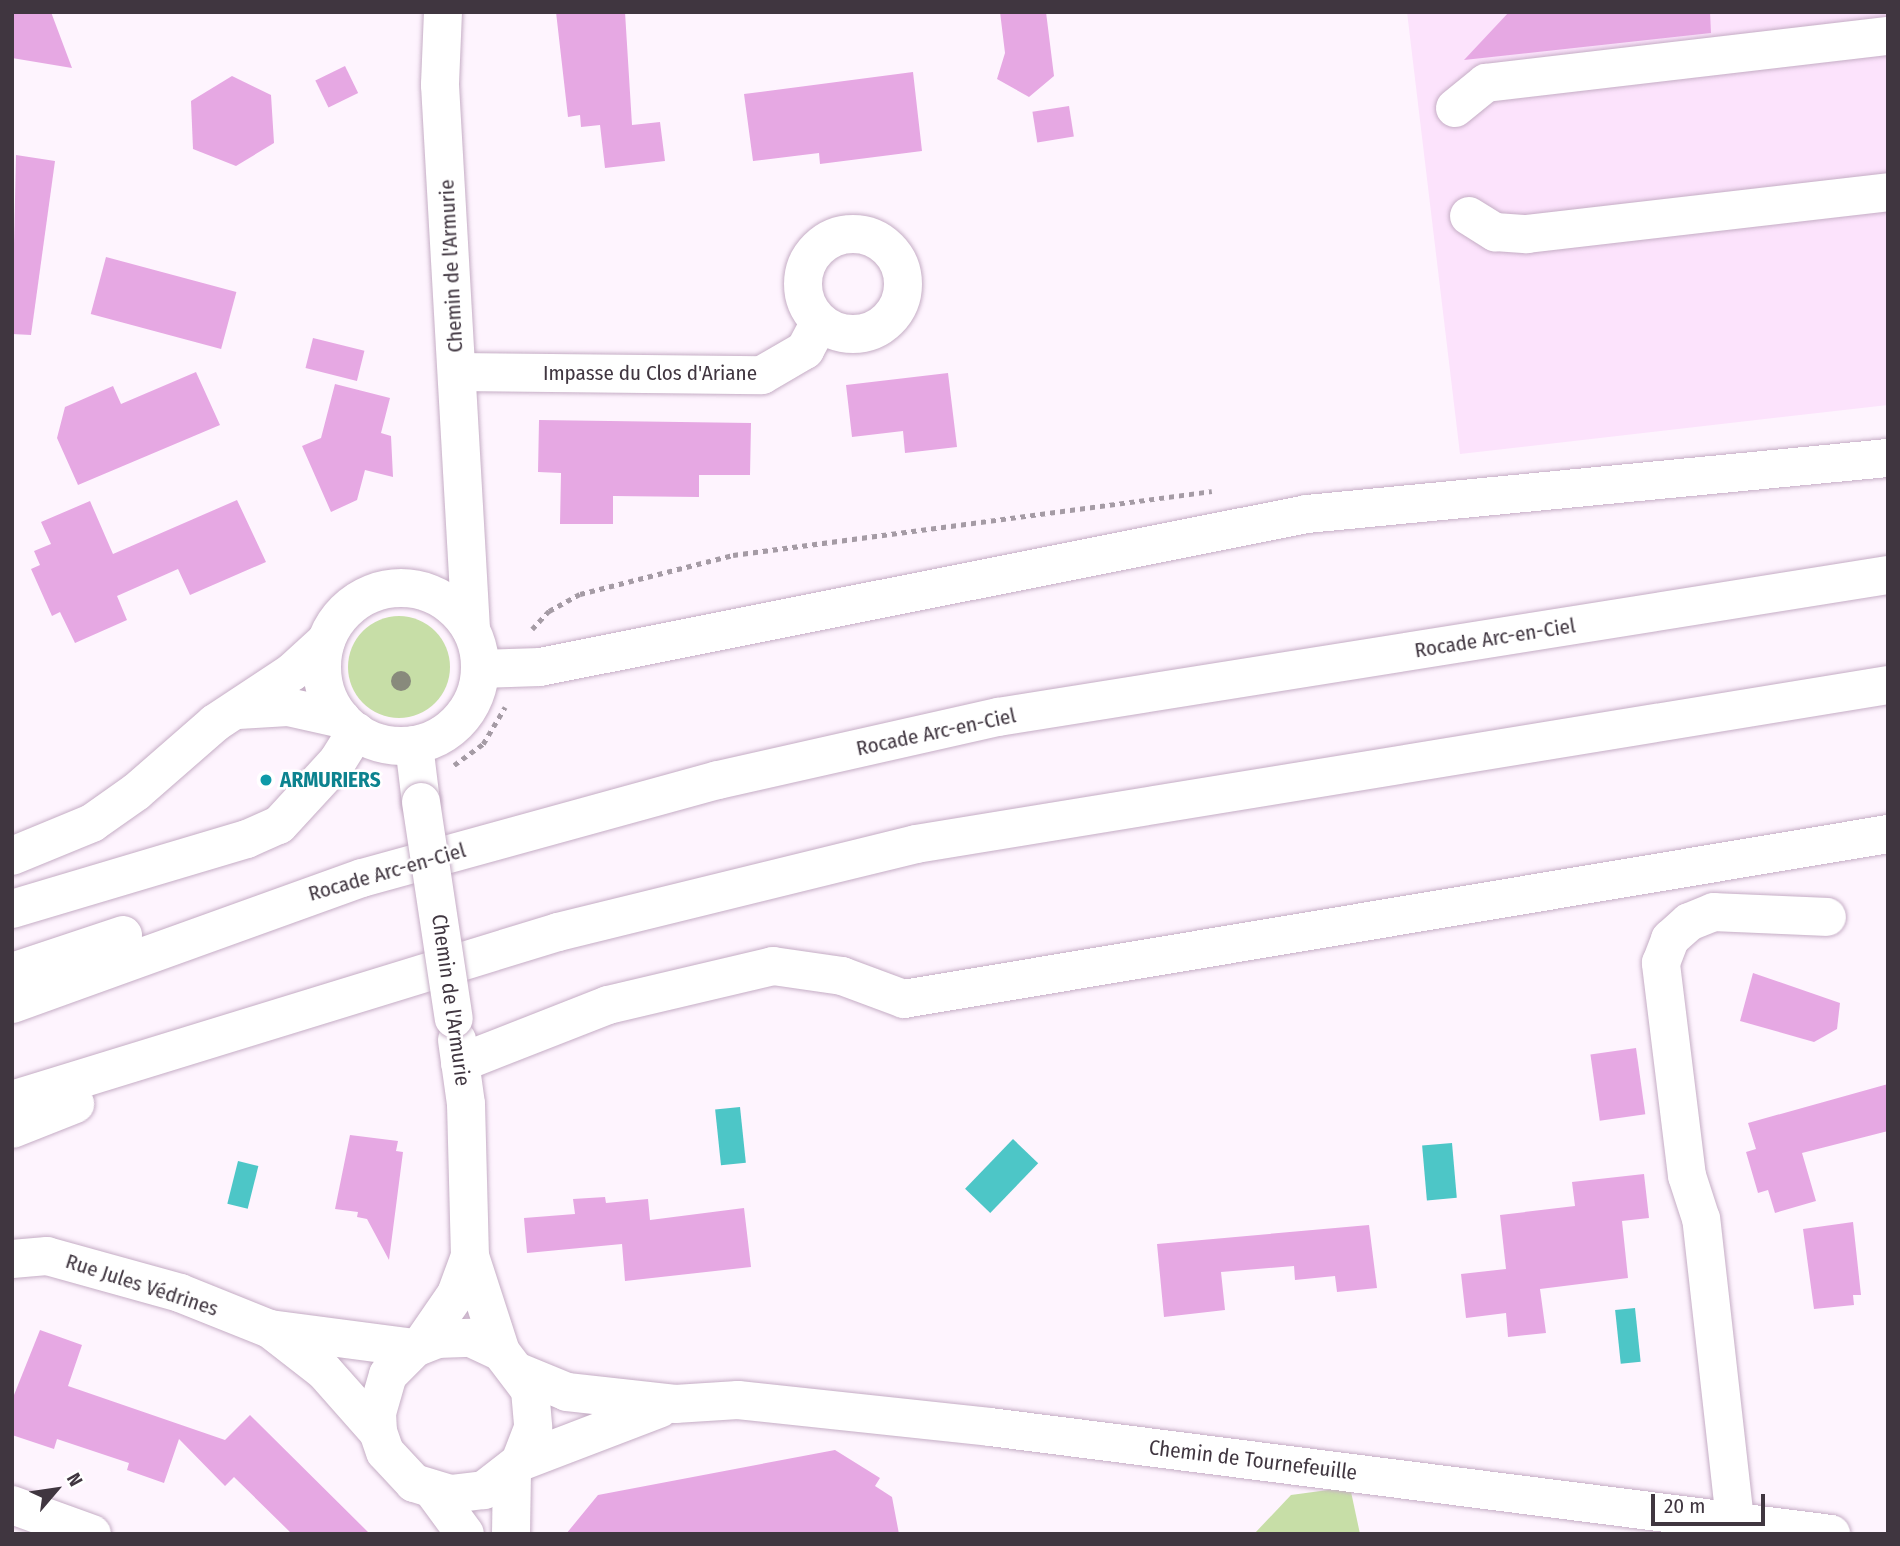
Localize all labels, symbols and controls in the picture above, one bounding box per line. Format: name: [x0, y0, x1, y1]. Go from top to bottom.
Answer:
street label: Chemin de l'Armurie: [434, 179, 468, 353]
street label: Impasse du Clos d'Ariane: [543, 360, 757, 386]
street label: Rocade Arc-en-Ciel: [1413, 613, 1577, 663]
street label: Rocade Arc-en-Ciel: [854, 703, 1018, 761]
place label: ARMURIERS: [280, 767, 381, 793]
marker: ARMURIERS: [258, 772, 274, 788]
street label: Rocade Arc-en-Ciel: [305, 837, 469, 907]
street label: Chemin de l'Armurie: [426, 912, 476, 1088]
street label: Rue Jules Védrines: [63, 1248, 221, 1322]
street label: Chemin de Tournefeuille: [1147, 1435, 1359, 1485]
north arrow: [21, 1455, 91, 1525]
text: N: [62, 1469, 88, 1490]
scale bar: [1655, 1480, 1769, 1524]
text: 20 m: [1664, 1493, 1705, 1519]

